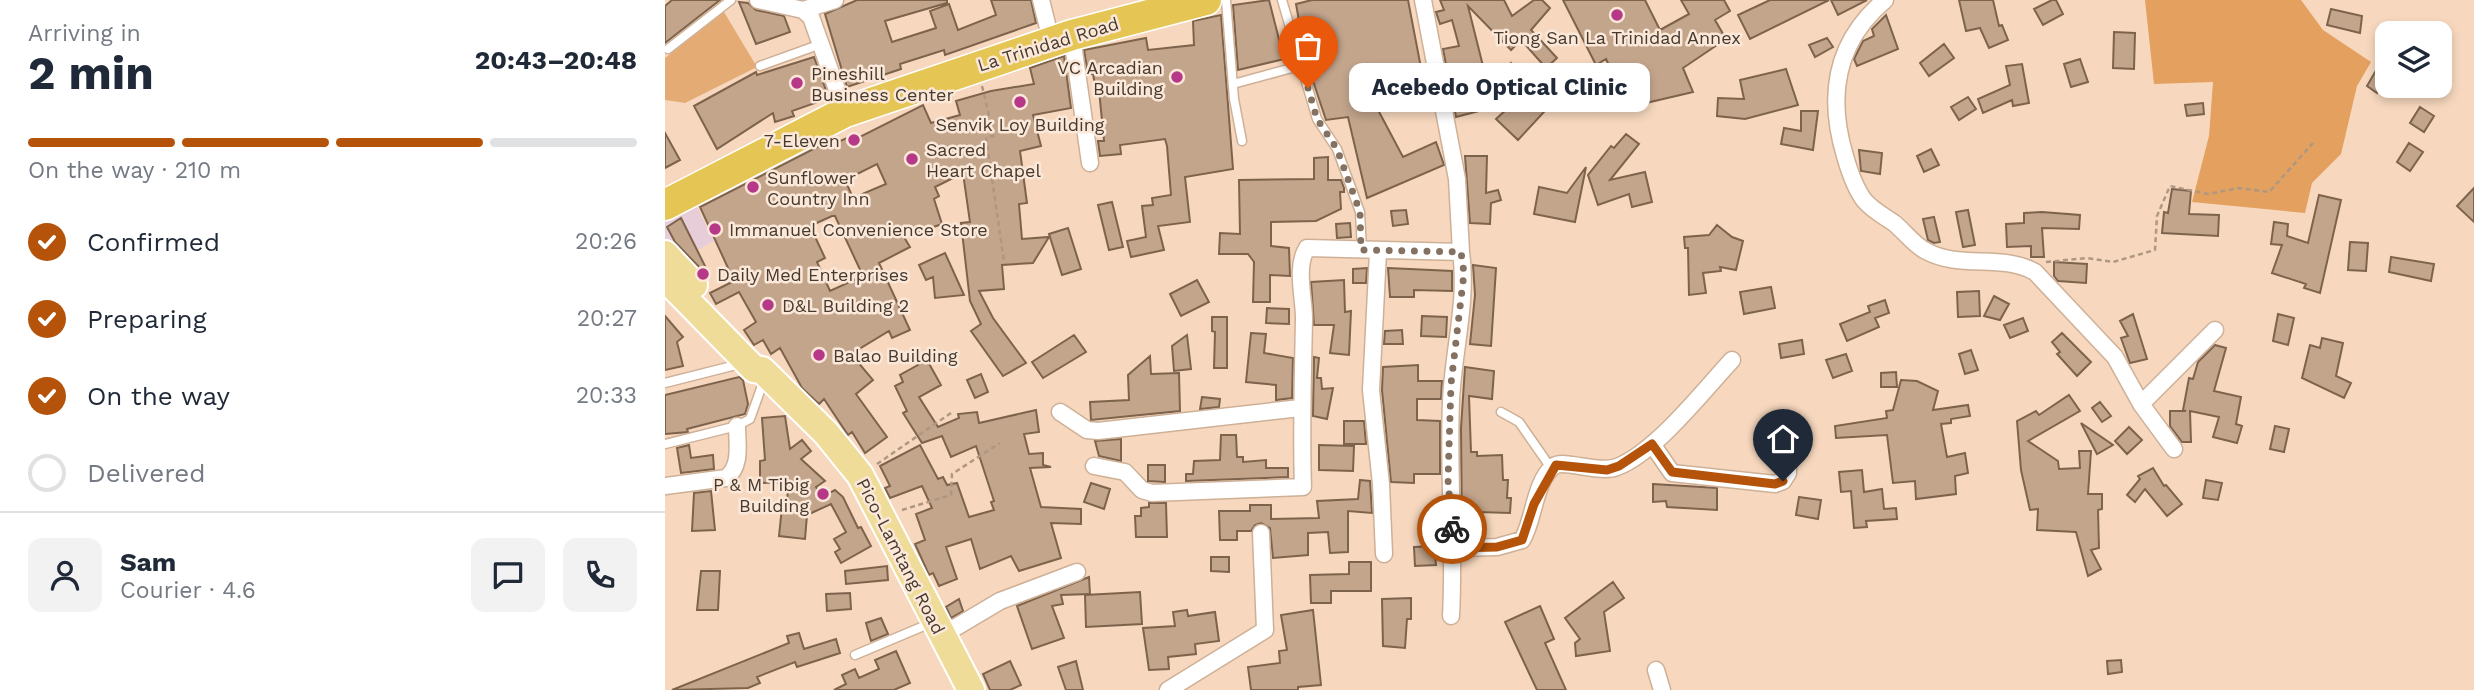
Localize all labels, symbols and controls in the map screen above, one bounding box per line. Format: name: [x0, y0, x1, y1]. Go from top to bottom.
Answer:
marker: Tiong San La Trinidad Annex: [1609, 7, 1625, 23]
street label: La Trinidad Road: [975, 13, 1121, 75]
pin: [1278, 16, 1338, 88]
text: Arriving in: [28, 20, 141, 47]
map controls: [2375, 21, 2452, 98]
button: layers: [2375, 21, 2452, 98]
icon: bag: [1289, 27, 1327, 65]
place label: Tiong San La Trinidad Annex: [1493, 27, 1741, 48]
text: 20:43–20:48: [475, 45, 637, 75]
text: 2 min: [28, 46, 154, 100]
place label: VC Arcadian Building: [1057, 57, 1163, 99]
place label: Pineshill Business Center: [811, 63, 954, 105]
callout: Acebedo Optical Clinic: [1350, 64, 1651, 112]
marker: VC Arcadian Building: [1169, 69, 1185, 85]
text: Acebedo Optical Clinic: [1371, 74, 1628, 101]
marker: Pineshill Business Center: [789, 75, 805, 91]
marker: Senvik Loy Building: [1012, 94, 1028, 110]
place label: Senvik Loy Building: [936, 114, 1105, 135]
place label: 7-Eleven: [764, 130, 840, 151]
marker: 7-Eleven: [846, 132, 862, 148]
place label: Sacred Heart Chapel: [926, 139, 1041, 181]
marker: Sacred Heart Chapel: [904, 151, 920, 167]
text: On the way · 210 m: [28, 157, 241, 184]
place label: Sunflower Country Inn: [767, 167, 870, 209]
marker: Sunflower Country Inn: [745, 179, 761, 195]
place label: Immanuel Convenience Store: [729, 219, 988, 240]
marker: Immanuel Convenience Store: [707, 221, 723, 237]
icon: check: [28, 223, 66, 261]
text: Confirmed: [87, 227, 220, 257]
text: 20:26: [575, 228, 637, 255]
place label: Daily Med Enterprises: [717, 264, 909, 285]
marker: Daily Med Enterprises: [695, 266, 711, 282]
place label: D&L Building 2: [782, 295, 909, 316]
marker: D&L Building 2: [760, 297, 776, 313]
icon: check: [28, 300, 66, 338]
text: Preparing: [87, 304, 207, 334]
text: 20:27: [577, 305, 637, 332]
place label: Balao Building: [833, 345, 958, 366]
marker: Balao Building: [811, 347, 827, 363]
icon: check: [28, 377, 66, 415]
text: On the way: [87, 381, 230, 411]
text: 20:33: [576, 382, 637, 409]
pin: [1753, 409, 1813, 481]
icon: home: [1764, 420, 1802, 458]
text: Delivered: [87, 458, 206, 488]
place label: P & M Tibig Building: [713, 474, 809, 516]
street label: Pico-Lamtang Road: [853, 474, 949, 638]
marker: P & M Tibig Building: [815, 486, 831, 502]
courier: [1417, 494, 1487, 564]
icon: bike: [1433, 510, 1471, 548]
button: person: [28, 538, 102, 612]
button: chat: [471, 538, 545, 612]
button: phone: [563, 538, 637, 612]
text: Sam: [120, 547, 176, 577]
text: Courier · 4.6: [120, 577, 256, 604]

